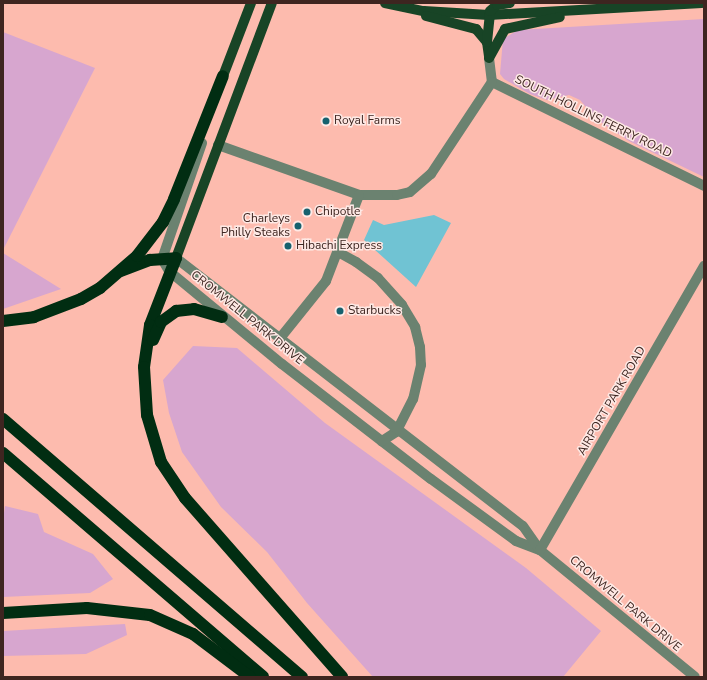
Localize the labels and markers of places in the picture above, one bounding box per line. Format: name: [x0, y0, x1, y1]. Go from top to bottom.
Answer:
place label: Royal Farms: [334, 114, 401, 128]
marker: Royal Farms: [321, 116, 331, 126]
place label: Chipotle: [315, 205, 360, 219]
marker: Chipotle: [302, 207, 312, 217]
place label: Charleys Philly Steaks: [221, 212, 290, 240]
marker: Charleys Philly Steaks: [293, 221, 303, 231]
place label: Hibachi Express: [296, 239, 382, 253]
marker: Hibachi Express: [283, 241, 293, 251]
place label: Starbucks: [348, 304, 401, 318]
marker: Starbucks: [335, 306, 345, 316]

